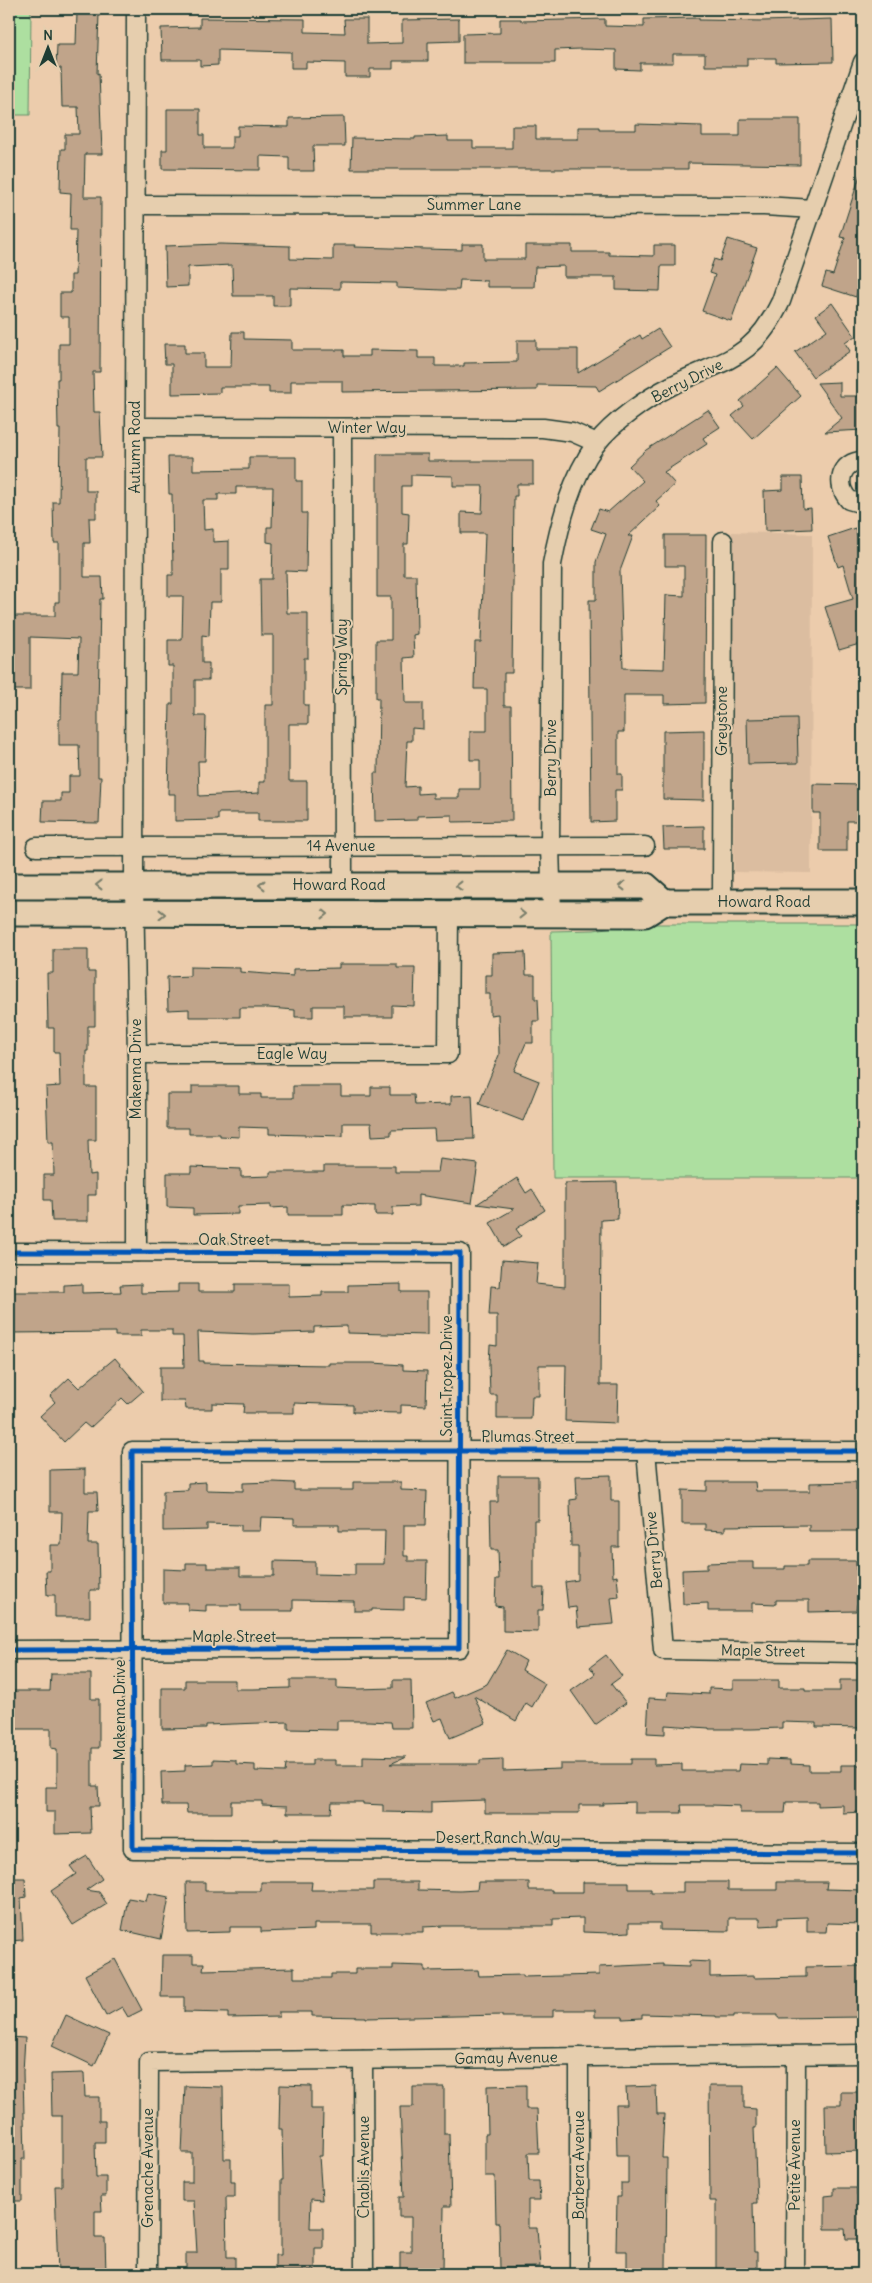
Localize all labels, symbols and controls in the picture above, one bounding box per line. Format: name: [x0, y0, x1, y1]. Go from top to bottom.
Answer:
north arrow: [22, 22, 72, 72]
text: N: [43, 26, 53, 44]
street label: Summer Lane: [427, 195, 521, 214]
street label: Berry Drive: [648, 354, 726, 407]
street label: Autumn Road: [125, 400, 144, 493]
street label: Winter Way: [328, 418, 406, 437]
street label: Spring Way: [332, 618, 351, 696]
street label: Greystone: [712, 686, 731, 756]
street label: Berry Drive: [541, 719, 560, 797]
street label: 14 Avenue: [307, 836, 375, 855]
street label: Howard Road: [292, 875, 386, 894]
one-way arrow: [95, 880, 102, 890]
one-way arrow: [257, 880, 265, 890]
one-way arrow: [455, 881, 462, 891]
one-way arrow: [617, 881, 625, 891]
street label: Howard Road: [717, 892, 811, 911]
one-way arrow: [321, 908, 329, 919]
one-way arrow: [519, 908, 527, 919]
one-way arrow: [159, 909, 167, 919]
street label: Makenna Drive: [126, 1018, 145, 1120]
street label: Eagle Way: [257, 1044, 327, 1063]
street label: Oak Street: [198, 1230, 270, 1249]
street label: Saint Tropez Drive: [437, 1315, 456, 1437]
street label: Plumas Street: [481, 1427, 575, 1446]
street label: Berry Drive: [641, 1511, 666, 1590]
street label: Maple Street: [192, 1627, 276, 1646]
street label: Maple Street: [721, 1640, 805, 1661]
street label: Makenna Drive: [110, 1659, 129, 1761]
street label: Desert Ranch Way: [435, 1828, 561, 1847]
street label: Gamay Avenue: [454, 2047, 558, 2068]
street label: Grenache Avenue: [138, 2108, 157, 2228]
street label: Barbera Avenue: [569, 2110, 588, 2220]
street label: Chablis Avenue: [354, 2116, 373, 2218]
street label: Petite Avenue: [785, 2119, 804, 2211]

